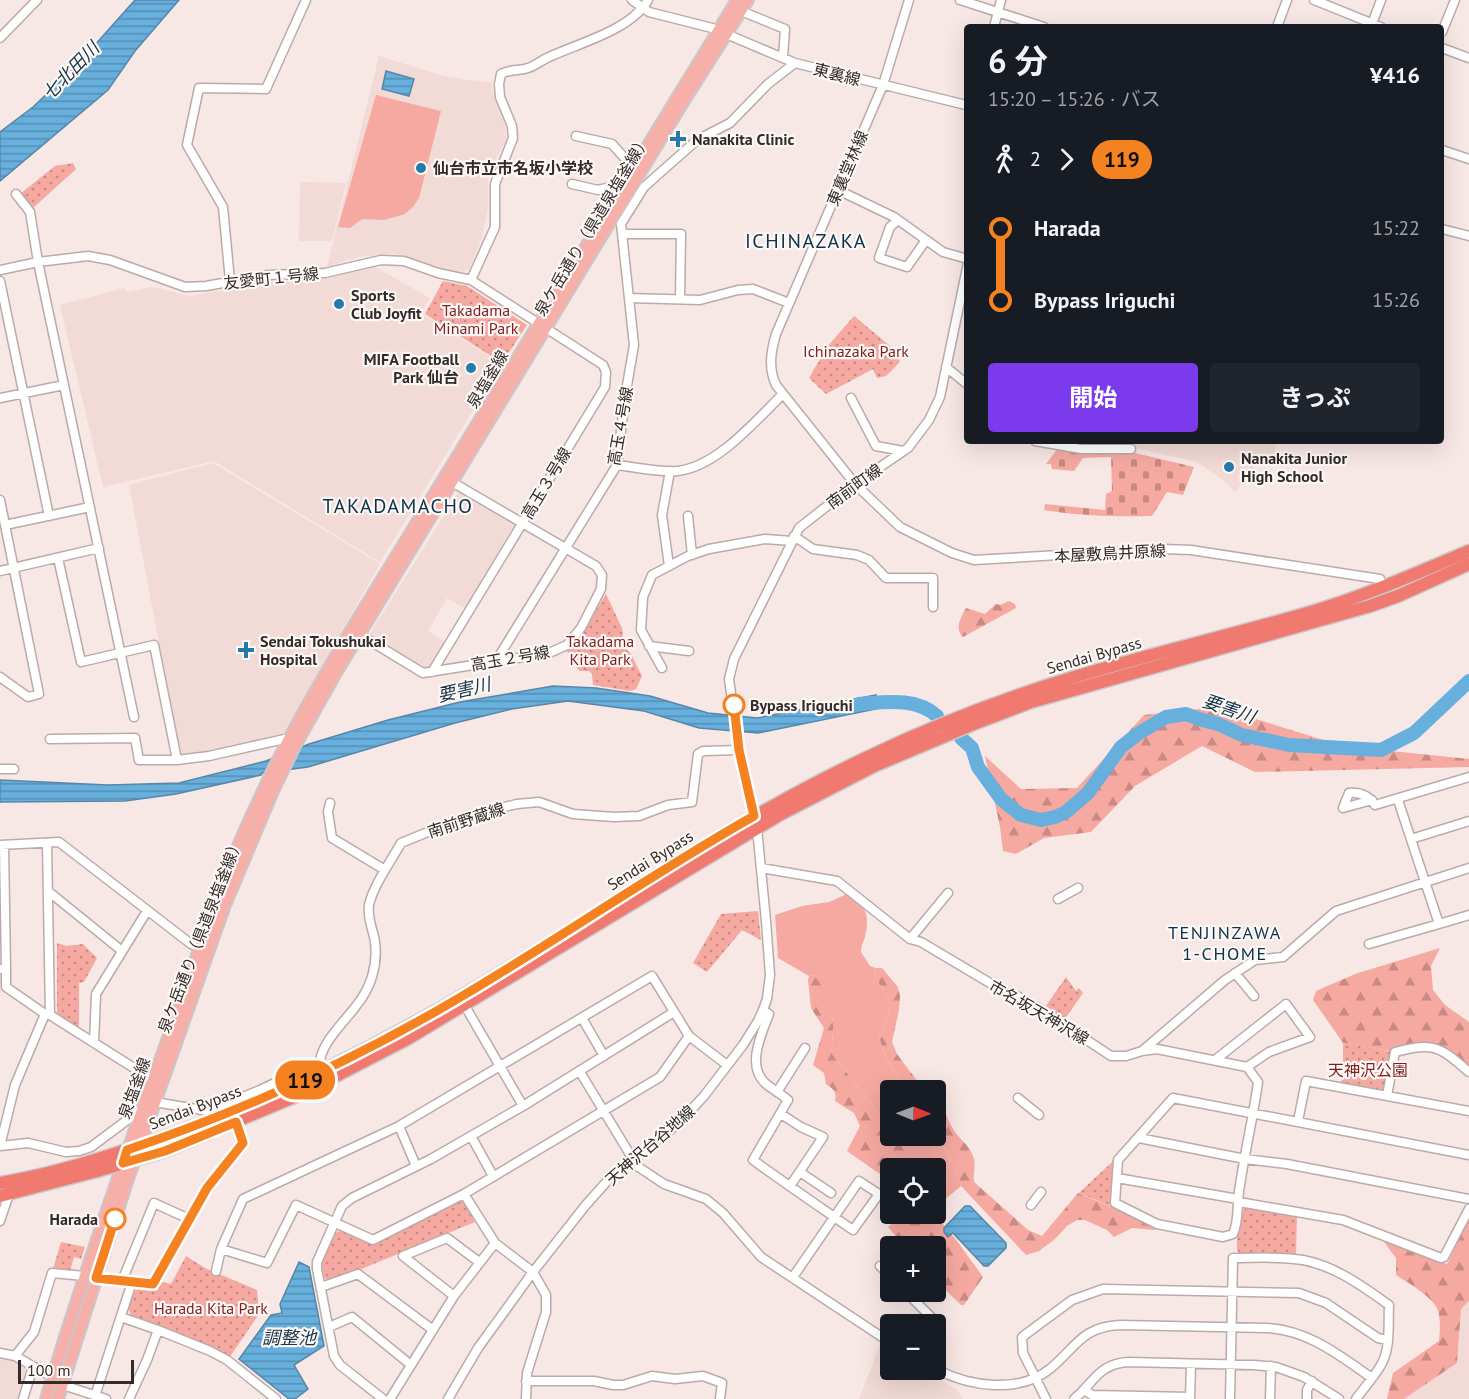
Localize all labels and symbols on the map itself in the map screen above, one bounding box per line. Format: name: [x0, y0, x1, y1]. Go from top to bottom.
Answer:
water label: 七北田川: [37, 35, 105, 105]
street label: 東裏線: [811, 58, 863, 90]
street label: 東裏堂林線: [822, 127, 872, 209]
place label: Nanakita Clinic: [692, 129, 795, 149]
marker: Nanakita Clinic: [669, 130, 687, 148]
street label: 泉ケ岳通り（県道泉塩釜線）: [530, 131, 654, 319]
place label: 仙台市立市名坂小学校: [432, 158, 593, 178]
marker: 仙台市立市名坂小学校: [414, 161, 428, 175]
district label: ICHINAZAKA: [745, 228, 867, 254]
street label: 友愛町１号線: [222, 263, 320, 293]
place label: Sports Club Joyfit: [351, 285, 422, 323]
marker: Sports Club Joyfit: [332, 297, 346, 311]
park label: Takadama Minami Park: [434, 300, 519, 338]
park label: Ichinazaka Park: [803, 341, 909, 361]
street label: 泉塩釜線: [462, 346, 512, 412]
place label: MIFA Football Park 仙台: [364, 349, 459, 387]
marker: MIFA Football Park 仙台: [464, 361, 478, 375]
street label: 高玉４号線: [603, 385, 637, 467]
street label: 高玉３号線: [517, 444, 575, 522]
place label: Nanakita Junior High School: [1241, 448, 1347, 486]
street label: 南前町線: [822, 459, 886, 513]
marker: Nanakita Junior High School: [1222, 460, 1236, 474]
district label: TAKADAMACHO: [322, 493, 474, 519]
street label: 本屋敷鳥井原線: [1054, 540, 1166, 566]
place label: Sendai Tokushukai Hospital: [260, 631, 386, 669]
park label: Takadama Kita Park: [566, 631, 634, 669]
street label: Sendai Bypass: [1044, 632, 1144, 678]
marker: Sendai Tokushukai Hospital: [237, 641, 255, 659]
street label: 高玉２号線: [469, 641, 551, 675]
water label: 要害川: [435, 672, 495, 707]
water label: 要害川: [1200, 689, 1260, 729]
marker: Bypass Iriguchi: [723, 694, 745, 716]
place label: Bypass Iriguchi: [750, 695, 853, 715]
street label: 南前野蔵線: [425, 798, 507, 842]
street label: Sendai Bypass: [603, 826, 697, 894]
street label: 泉ケ岳通り（県道泉塩釜線）: [153, 834, 247, 1036]
district label: TENJINZAWA 1-CHOME: [1168, 921, 1282, 965]
street label: 市名坂天神沢線: [985, 975, 1093, 1049]
street label: 泉塩釜線: [114, 1055, 154, 1121]
line badge: 119: [270, 1060, 340, 1100]
park label: 天神沢公園: [1328, 1060, 1408, 1080]
street label: Sendai Bypass: [146, 1080, 244, 1134]
north arrow: [880, 1080, 946, 1146]
street label: 天神沢台谷地線: [601, 1101, 699, 1189]
marker: Harada: [104, 1208, 126, 1230]
place label: Harada: [50, 1209, 98, 1229]
park label: Harada Kita Park: [154, 1298, 268, 1318]
water label: 調整池: [262, 1326, 318, 1349]
scale bar: [18, 1357, 134, 1384]

